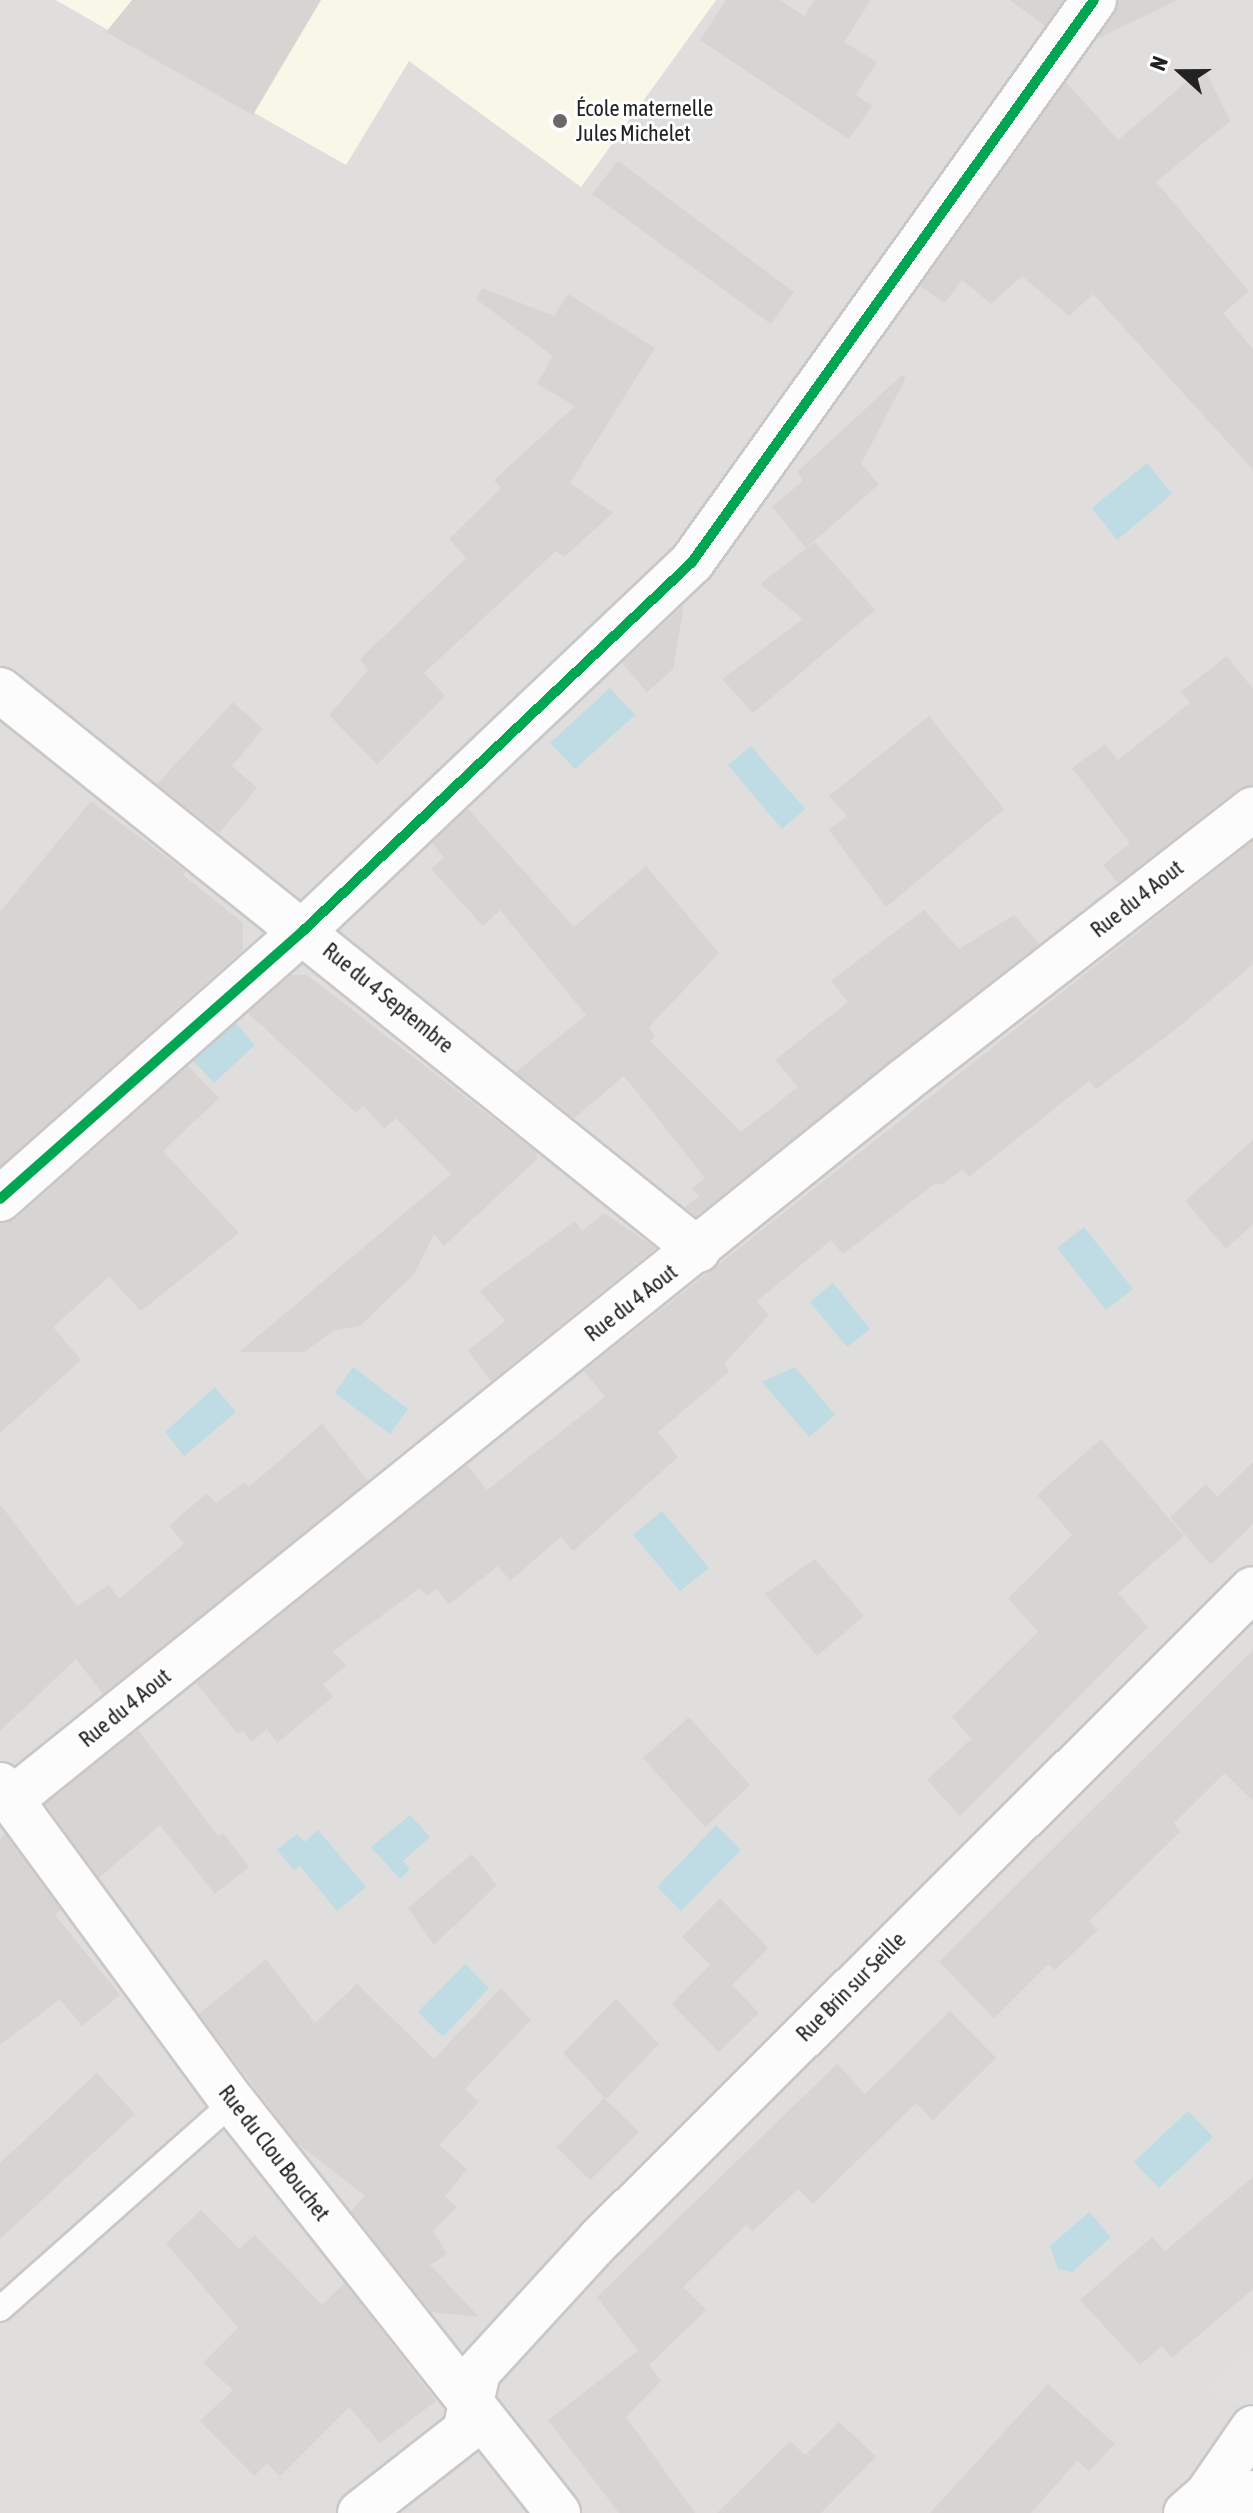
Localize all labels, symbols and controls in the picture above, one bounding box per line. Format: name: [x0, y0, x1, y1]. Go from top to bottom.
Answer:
north arrow: [1141, 32, 1221, 112]
text: N: [1144, 53, 1173, 74]
place label: École maternelle Jules Michelet: [576, 95, 713, 146]
marker: École maternelle Jules Michelet: [551, 112, 569, 130]
street label: Rue du 4 Aout: [1085, 855, 1189, 943]
street label: Rue du 4 Septembre: [317, 937, 459, 1059]
street label: Rue du 4 Aout: [579, 1259, 683, 1347]
street label: Rue du 4 Aout: [74, 1663, 176, 1753]
street label: Rue Brin sur Seille: [791, 1927, 911, 2047]
street label: Rue du Clou Bouchet: [213, 2080, 335, 2226]

